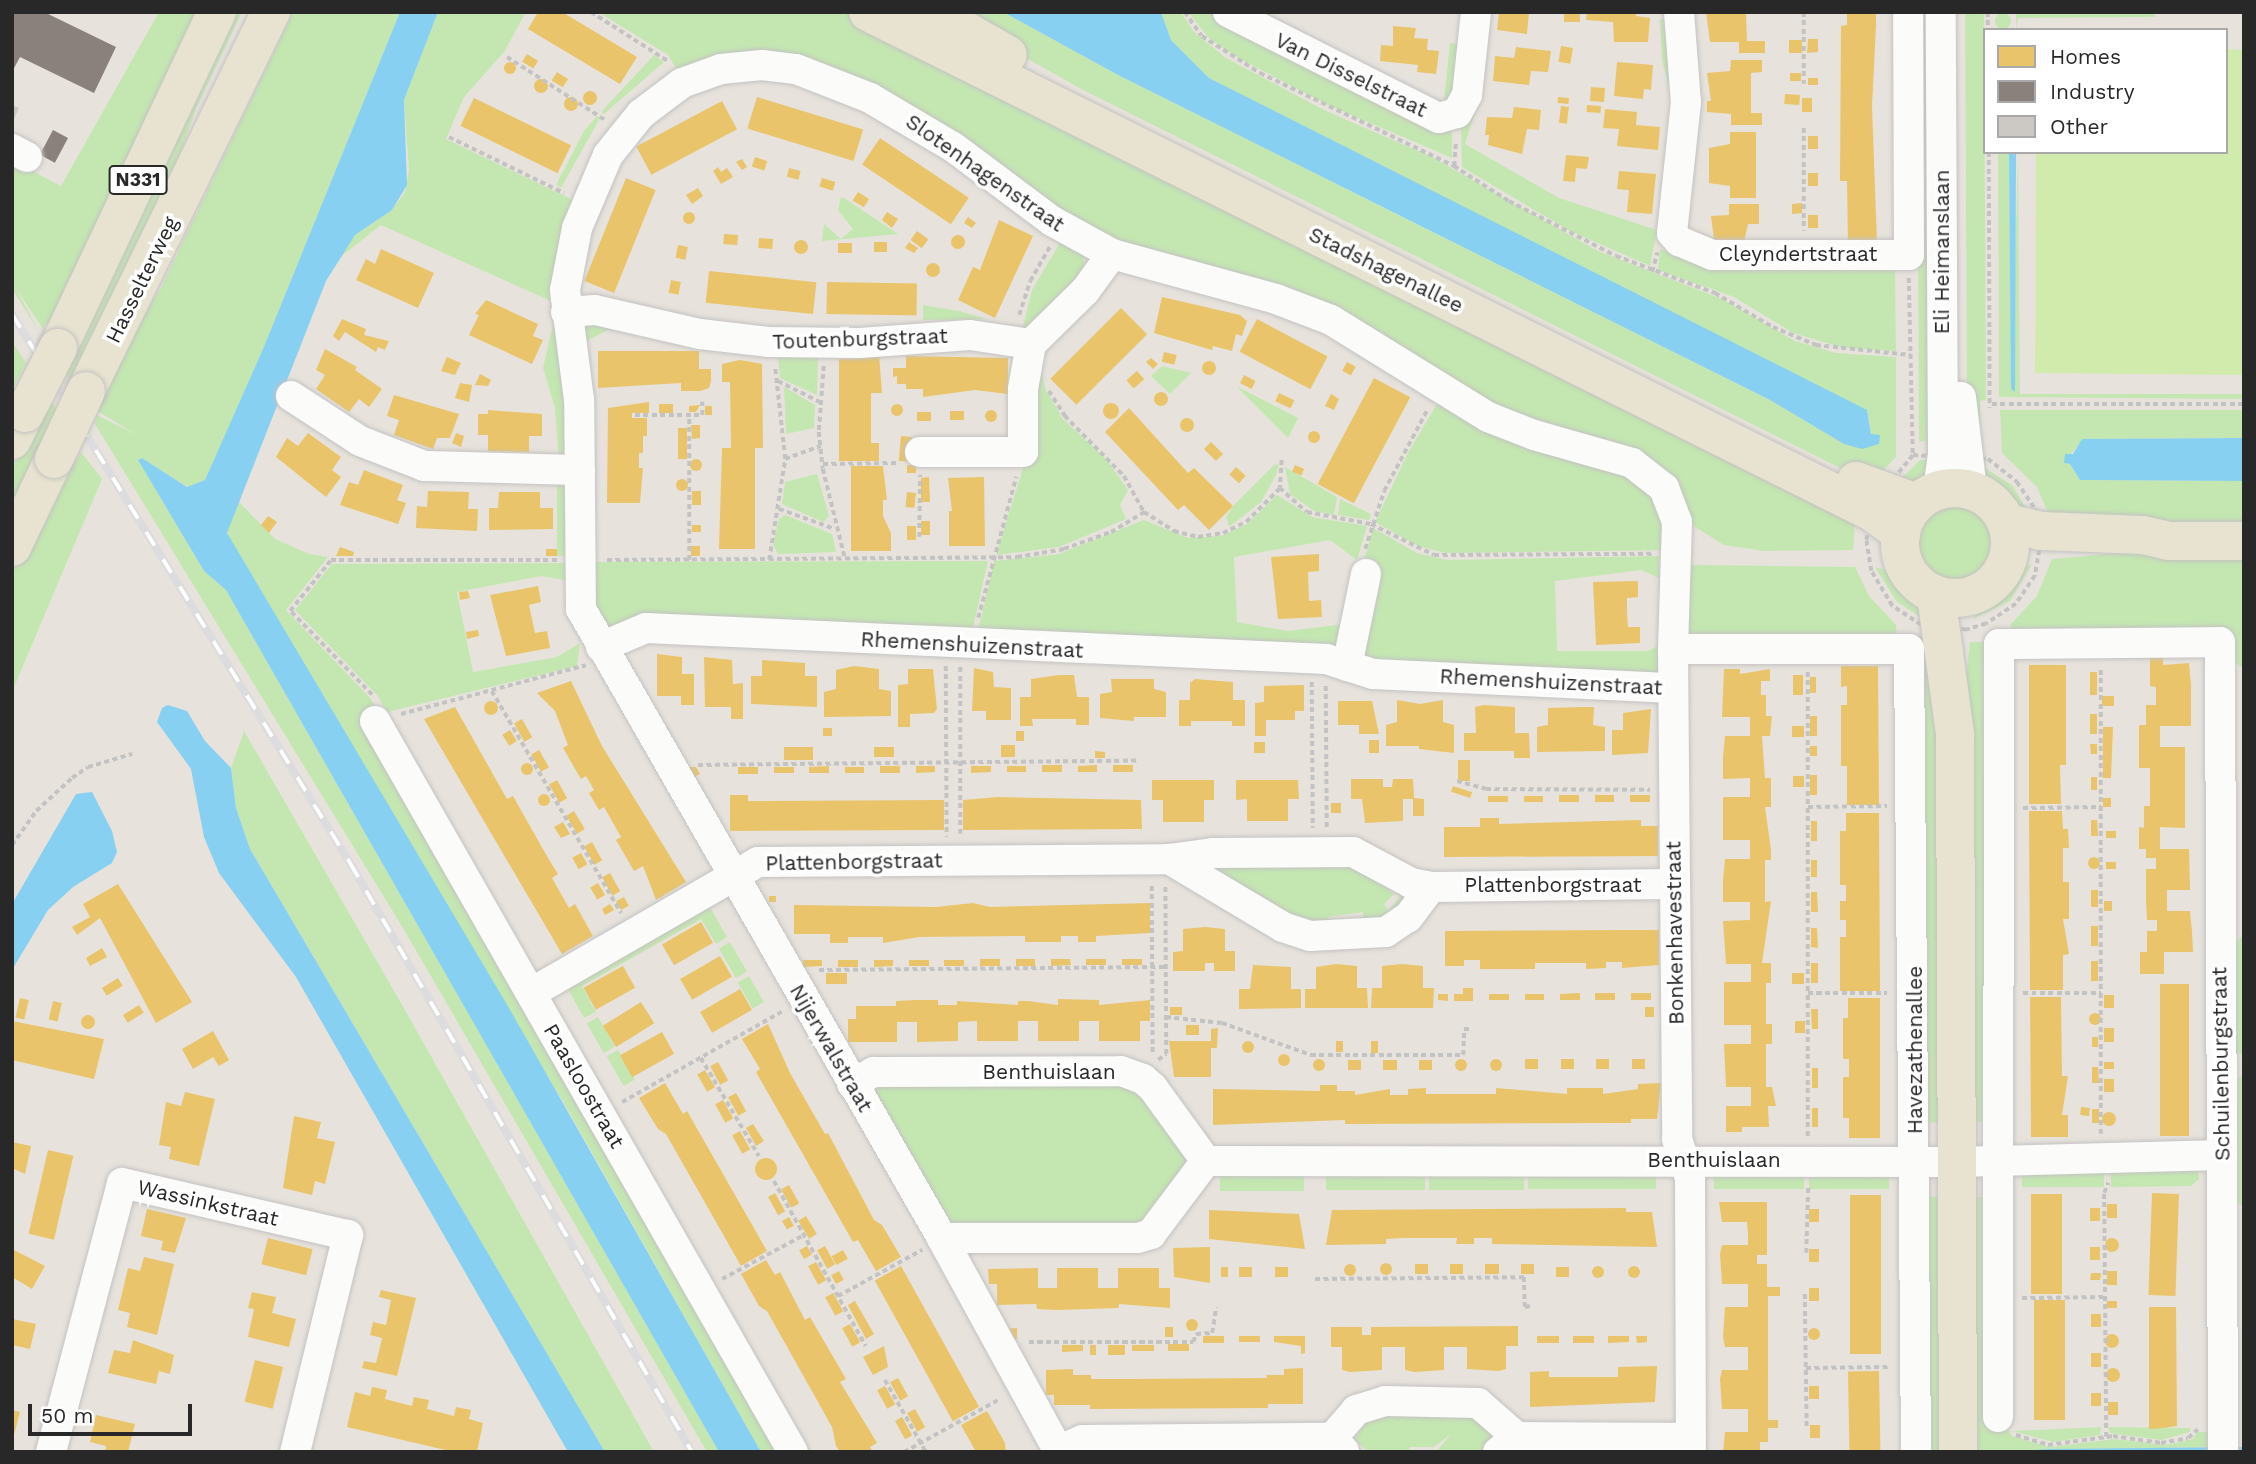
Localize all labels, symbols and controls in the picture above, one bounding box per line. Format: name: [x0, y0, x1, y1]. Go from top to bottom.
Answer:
street label: Van Disselstraat: [1271, 27, 1431, 123]
legend: [1983, 28, 2228, 154]
text: Homes: [2050, 44, 2121, 69]
text: Industry: [2050, 79, 2135, 104]
street label: Slotenhagenstraat: [901, 109, 1069, 237]
text: Other: [2050, 114, 2108, 139]
road number: N331: [108, 164, 168, 196]
street label: Eli Heimanslaan: [1929, 170, 1955, 334]
street label: Hasselterweg: [101, 213, 183, 347]
street label: Stadshagenallee: [1305, 222, 1467, 318]
street label: Cleyndertstraat: [1719, 241, 1877, 267]
street label: Toutenburgstraat: [772, 323, 948, 355]
street label: Rhemenshuizenstraat: [860, 627, 1084, 663]
street label: Rhemenshuizenstraat: [1439, 664, 1663, 700]
street label: Bonkenhavestraat: [1661, 841, 1689, 1025]
street label: Plattenborgstraat: [765, 848, 943, 876]
street label: Plattenborgstraat: [1464, 872, 1642, 898]
street label: Havezathenallee: [1902, 966, 1928, 1134]
street label: Schuilenburgstraat: [2207, 967, 2235, 1161]
street label: Nijerwalstraat: [784, 980, 878, 1116]
street label: Paasloostraat: [538, 1019, 630, 1153]
street label: Benthuislaan: [982, 1059, 1116, 1085]
street label: Benthuislaan: [1647, 1147, 1781, 1173]
street label: Wassinkstraat: [135, 1175, 281, 1231]
scale bar: [32, 1390, 196, 1434]
text: 50 m: [41, 1403, 93, 1428]

